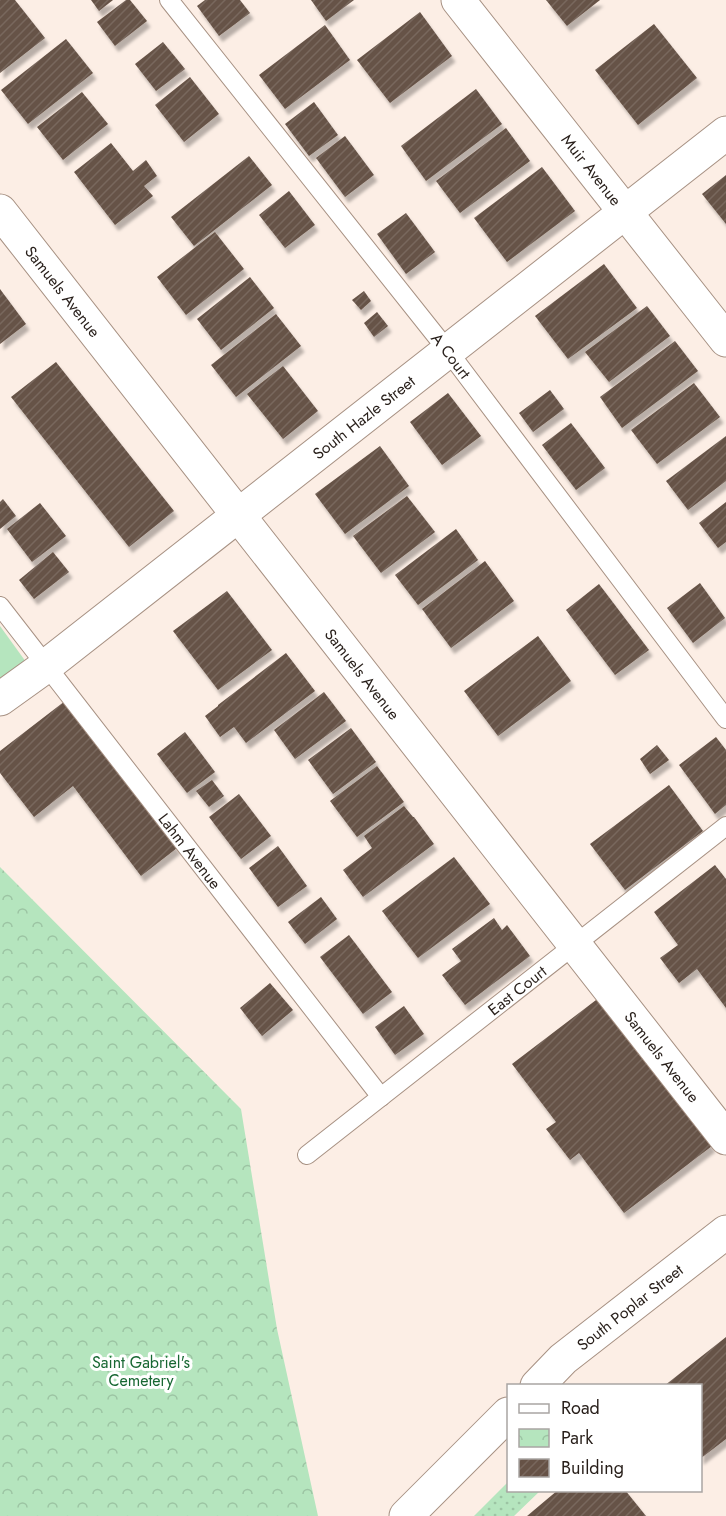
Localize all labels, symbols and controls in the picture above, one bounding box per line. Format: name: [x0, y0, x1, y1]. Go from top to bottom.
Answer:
street label: Muir Avenue: [556, 129, 627, 211]
street label: Samuels Avenue: [19, 241, 106, 342]
street label: A Court: [426, 328, 476, 384]
street label: South Hazle Street: [308, 370, 420, 465]
street label: Samuels Avenue: [319, 624, 405, 725]
street label: Lahm Avenue: [153, 808, 226, 894]
street label: East Court: [483, 960, 552, 1021]
street label: Samuels Avenue: [619, 1006, 705, 1107]
street label: South Poplar Street: [572, 1259, 688, 1356]
park label: Saint Gabriel's Cemetery: [92, 1351, 190, 1392]
legend: [507, 1384, 702, 1492]
text: Road: [561, 1395, 600, 1421]
text: Park: [561, 1425, 593, 1451]
text: Building: [561, 1455, 624, 1481]

